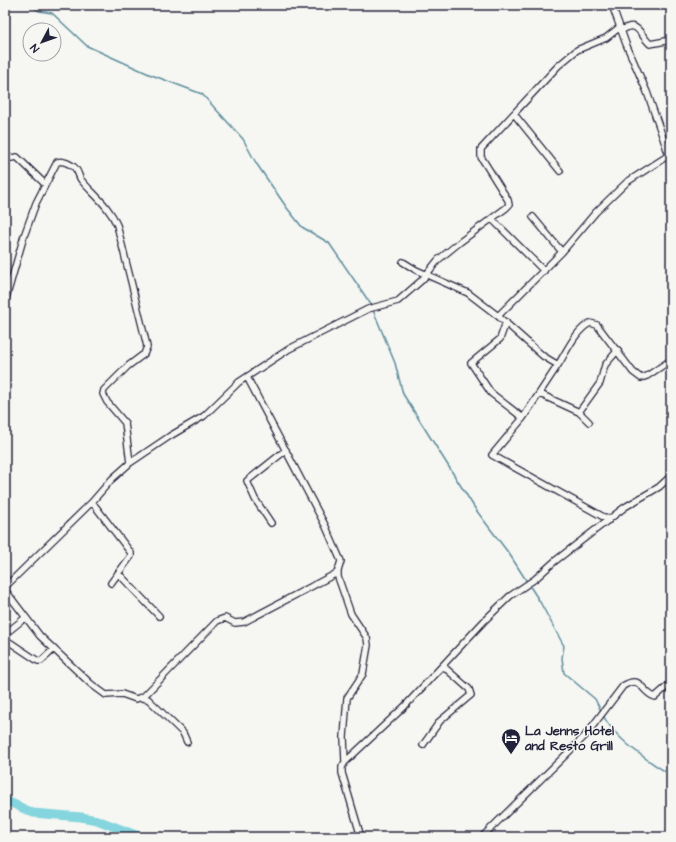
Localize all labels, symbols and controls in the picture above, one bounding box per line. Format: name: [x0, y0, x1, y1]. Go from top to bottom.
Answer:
north arrow: [22, 22, 62, 62]
text: N: [27, 41, 43, 56]
place label: La Jenns Hotel and Resto Grill: [524, 722, 614, 755]
hotel icon: La Jenns Hotel and Resto Grill: [500, 727, 522, 755]

